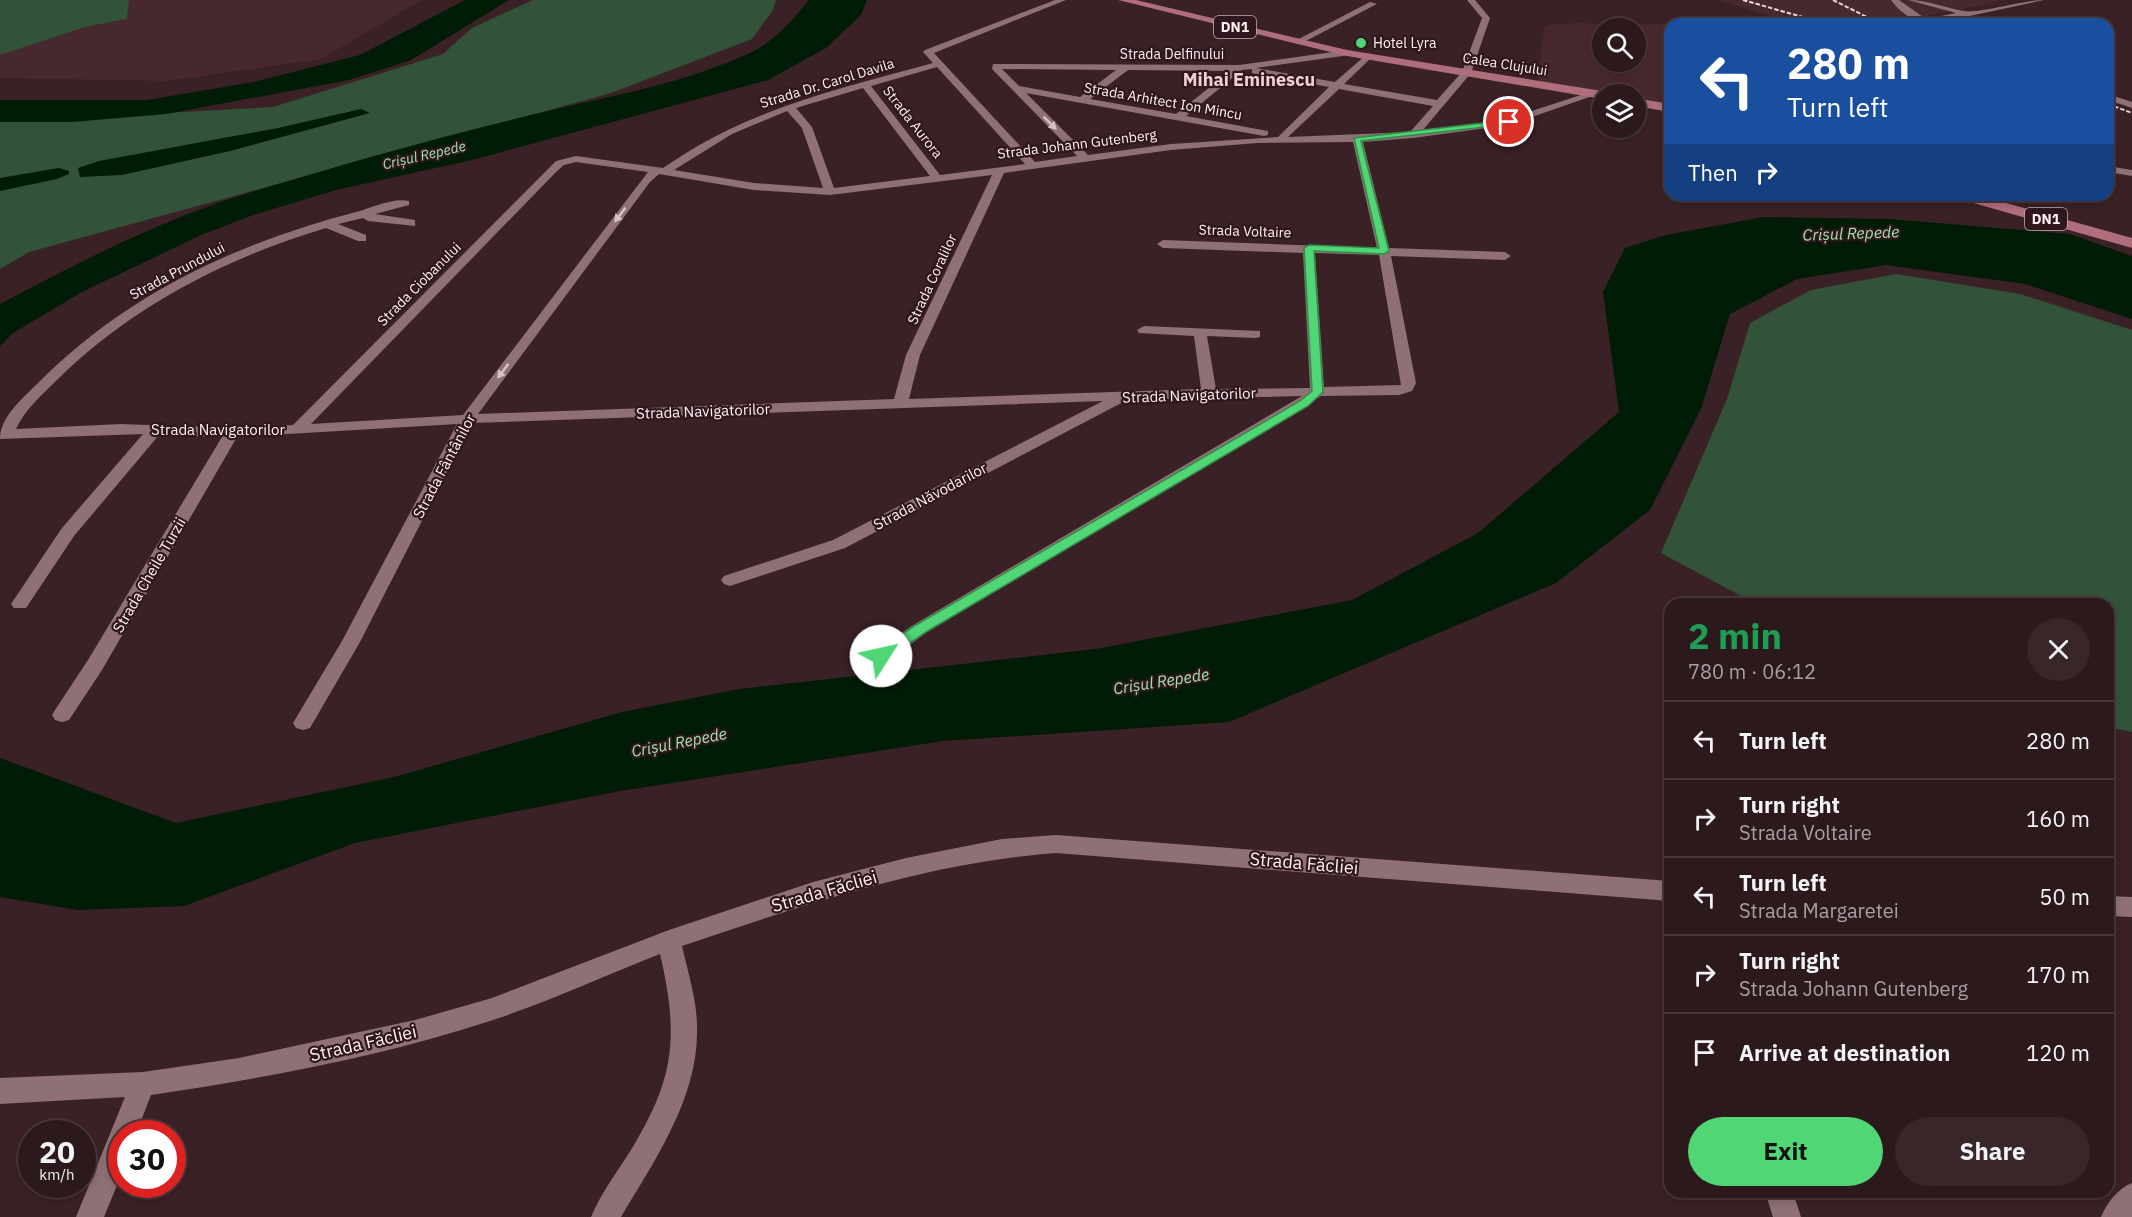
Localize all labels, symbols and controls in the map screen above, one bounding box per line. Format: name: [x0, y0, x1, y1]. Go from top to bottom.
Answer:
road number: DN1: [1214, 16, 1256, 38]
map controls: [1592, 18, 1646, 138]
button: search: [1592, 18, 1646, 72]
place label: Hotel Lyra: [1373, 34, 1437, 52]
marker: Hotel Lyra: [1354, 36, 1368, 50]
text: 280 m: [1787, 36, 1910, 91]
icon: left: [1688, 42, 1766, 120]
street label: Strada Delfinului: [1120, 45, 1224, 63]
street label: Calea Clujului: [1461, 48, 1549, 80]
street label: Strada Dr. Carol Davila: [758, 54, 897, 112]
district label: Mihai Eminescu: [1183, 68, 1315, 91]
street label: Strada Arhitect Ion Mincu: [1082, 78, 1244, 124]
street label: Strada Aurora: [879, 82, 947, 162]
button: layers: [1592, 84, 1646, 138]
text: Turn left: [1787, 89, 1888, 124]
pin: [1483, 96, 1534, 147]
icon: arrive: [1492, 105, 1525, 138]
one-way arrow: [1042, 115, 1056, 129]
street label: Strada Johann Gutenberg: [996, 125, 1158, 163]
water label: Crișul Repede: [381, 137, 467, 173]
icon: right: [1750, 156, 1783, 189]
text: Then: [1688, 158, 1738, 187]
one-way arrow: [614, 207, 626, 223]
road number: DN1: [2025, 208, 2067, 230]
street label: Strada Voltaire: [1198, 220, 1292, 242]
water label: Crișul Repede: [1802, 221, 1900, 245]
street label: Strada Coralilor: [903, 231, 961, 327]
street label: Strada Prundului: [126, 238, 228, 304]
street label: Strada Ciobanului: [373, 238, 465, 330]
one-way arrow: [497, 363, 509, 379]
street label: Strada Navigatorilor: [1122, 383, 1257, 407]
street label: Strada Navigatorilor: [636, 399, 771, 423]
street label: Strada Fântânilor: [408, 410, 480, 521]
street label: Strada Navigatorilor: [151, 420, 286, 439]
street label: Strada Năvodarilor: [870, 458, 990, 534]
street label: Strada Cheile Turzii: [108, 514, 190, 636]
text: 2 min: [1688, 612, 1782, 659]
button: close: [2027, 618, 2090, 681]
position arrow: [849, 624, 913, 688]
text: 780 m · 06:12: [1688, 658, 1816, 685]
water label: Crișul Repede: [1112, 664, 1210, 698]
water label: Crișul Repede: [630, 723, 728, 761]
icon: left: [1688, 724, 1721, 757]
text: Turn left: [1739, 726, 1827, 755]
text: 280 m: [2026, 726, 2090, 755]
text: Turn right: [1739, 790, 1840, 819]
icon: right: [1688, 802, 1721, 835]
text: 160 m: [2026, 804, 2090, 833]
text: Strada Voltaire: [1739, 819, 1872, 846]
street label: Strada Făcliei: [1249, 847, 1359, 879]
street label: Strada Făcliei: [768, 865, 880, 917]
text: Turn left: [1739, 868, 1827, 897]
icon: left: [1688, 880, 1721, 913]
text: 50 m: [2039, 882, 2090, 911]
text: Strada Margaretei: [1739, 897, 1899, 924]
text: Turn right: [1739, 946, 1840, 975]
icon: right: [1688, 958, 1721, 991]
text: 170 m: [2026, 960, 2090, 989]
text: Strada Johann Gutenberg: [1739, 975, 1968, 1002]
street label: Strada Făcliei: [307, 1020, 419, 1066]
icon: arrive: [1688, 1036, 1721, 1069]
text: Arrive at destination: [1739, 1038, 1950, 1067]
text: 120 m: [2026, 1038, 2090, 1067]
button: Exit: [1688, 1117, 1883, 1186]
button: Share: [1895, 1117, 2090, 1186]
speed limit sign: 30: [108, 1120, 186, 1198]
text: 20: [39, 1132, 75, 1171]
text: km/h: [39, 1165, 75, 1184]

